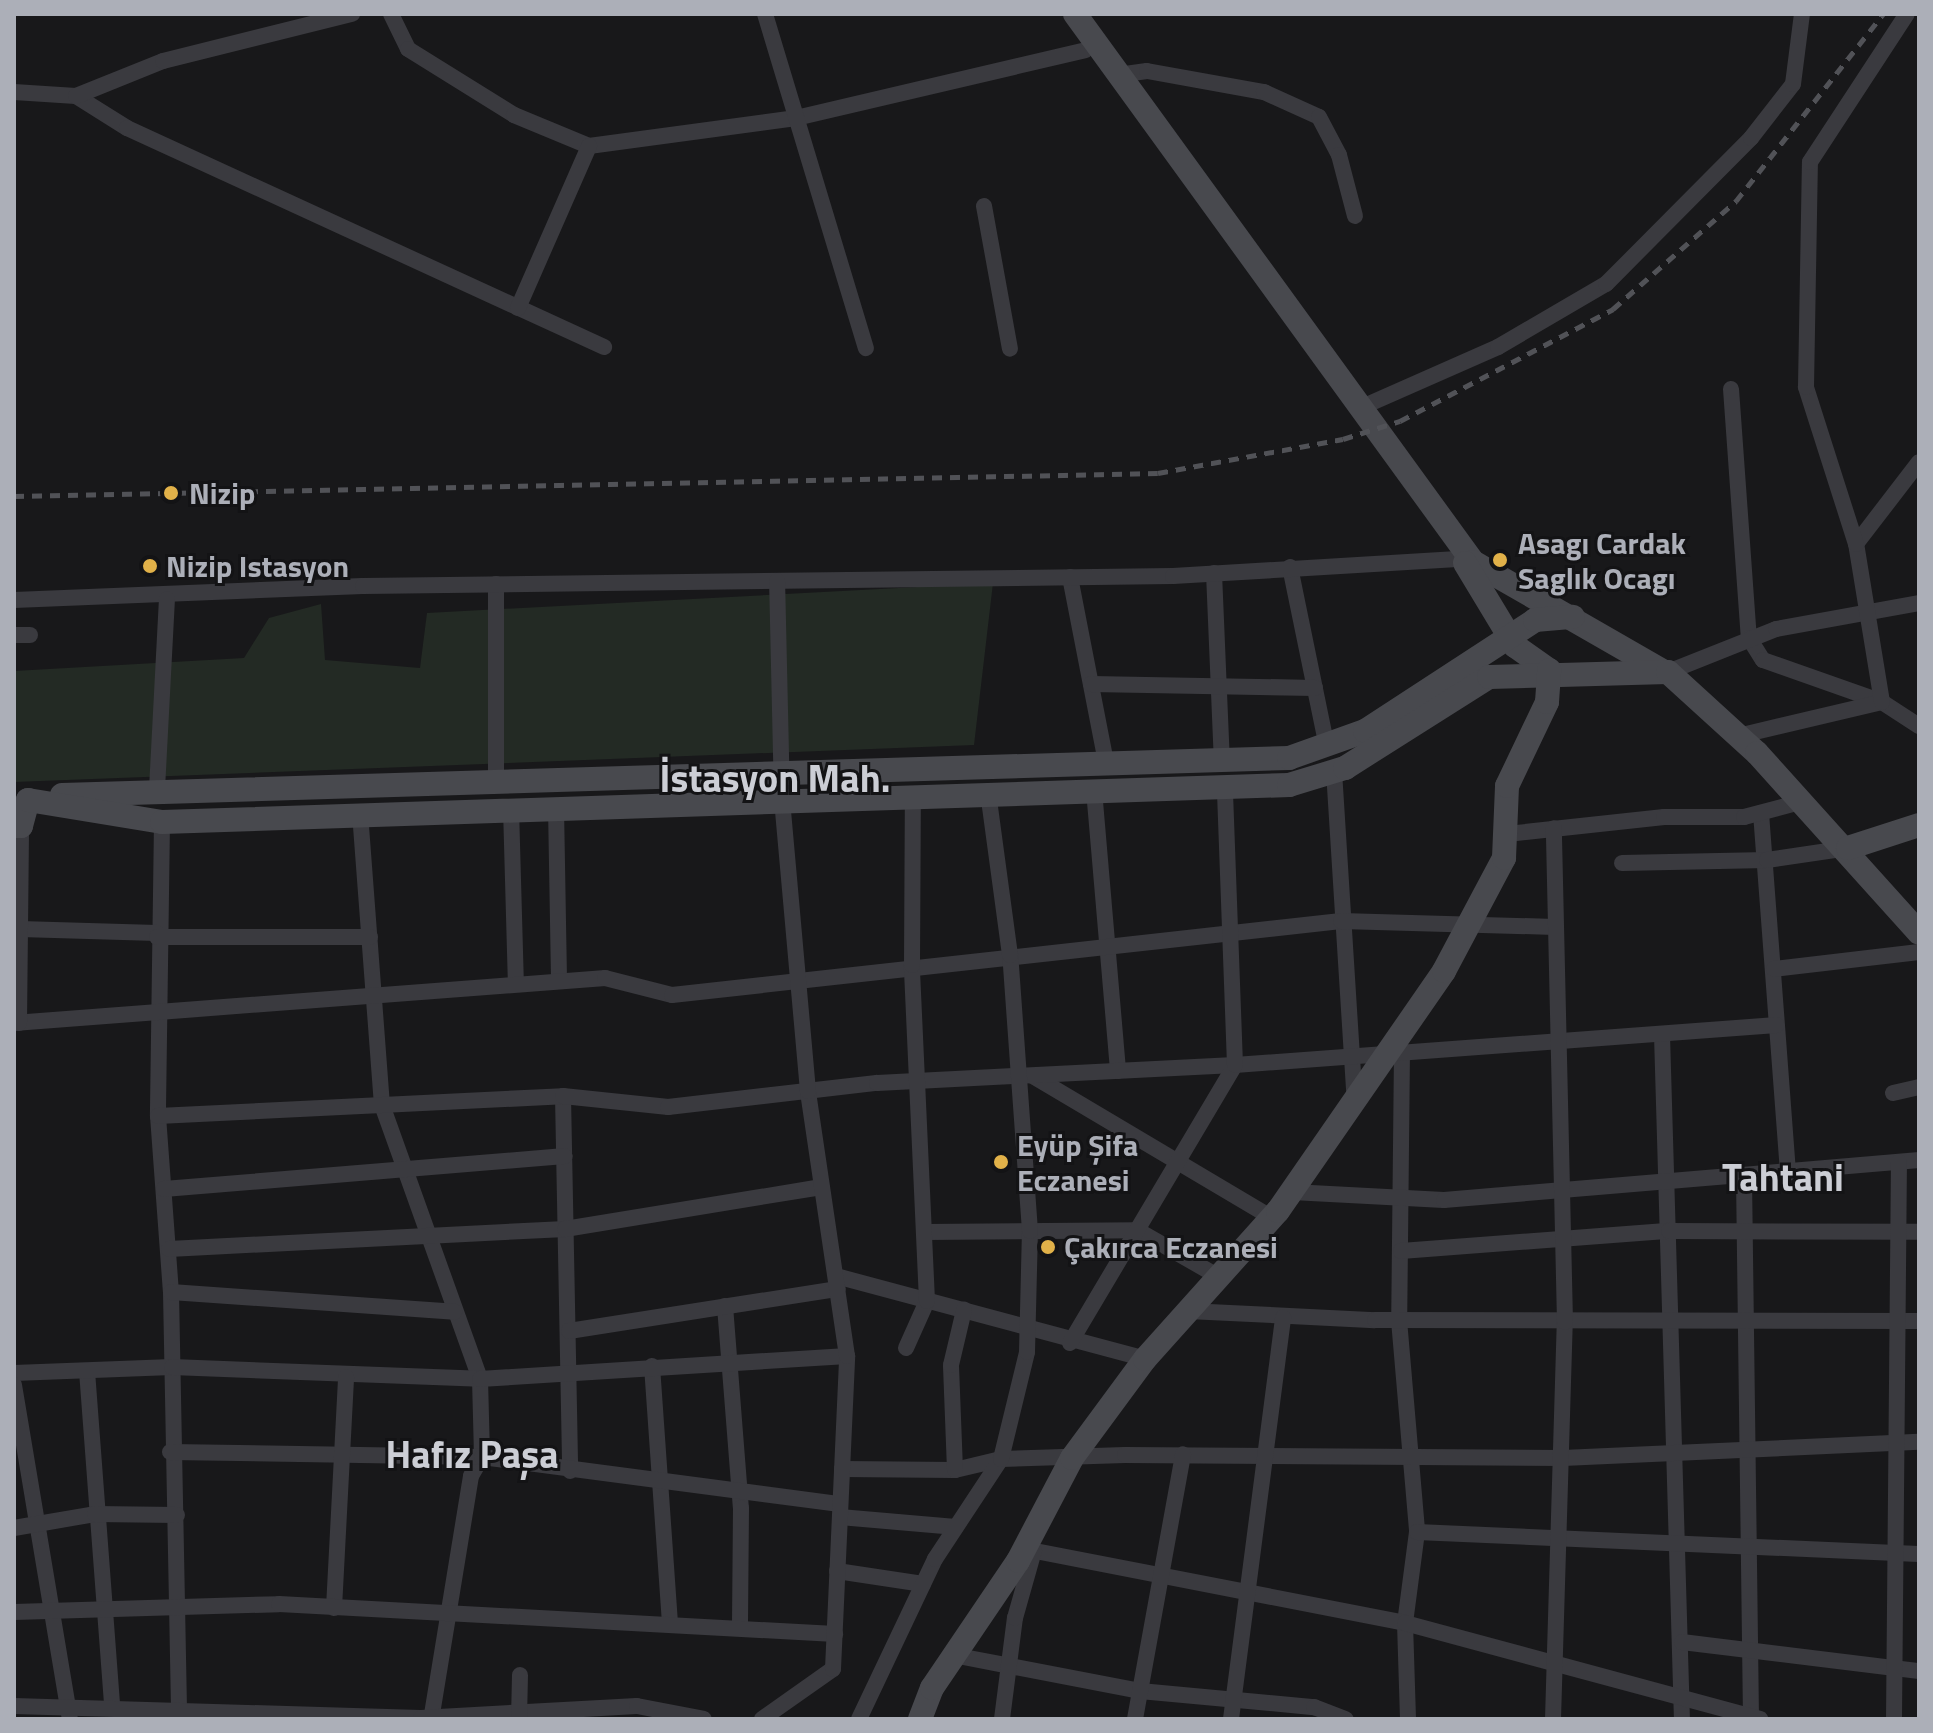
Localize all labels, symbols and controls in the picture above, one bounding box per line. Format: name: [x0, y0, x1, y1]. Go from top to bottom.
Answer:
place label: Nizip: [189, 475, 255, 511]
marker: Nizip: [160, 482, 182, 504]
place label: Asagı Cardak Saglık Ocagı: [1518, 525, 1686, 596]
place label: Nizip Istasyon: [166, 548, 349, 584]
marker: Asagı Cardak Saglık Ocagı: [1489, 549, 1511, 571]
marker: Nizip Istasyon: [141, 557, 159, 575]
district label: İstasyon Mah.: [660, 756, 890, 802]
place label: Eyüp Şifa Eczanesi: [1017, 1127, 1138, 1198]
marker: Eyüp Şifa Eczanesi: [992, 1153, 1010, 1171]
district label: Tahtani: [1722, 1155, 1844, 1201]
place label: Çakırca Eczanesi: [1064, 1229, 1278, 1265]
marker: Çakırca Eczanesi: [1039, 1238, 1057, 1256]
district label: Hafız Paşa: [385, 1432, 559, 1478]

